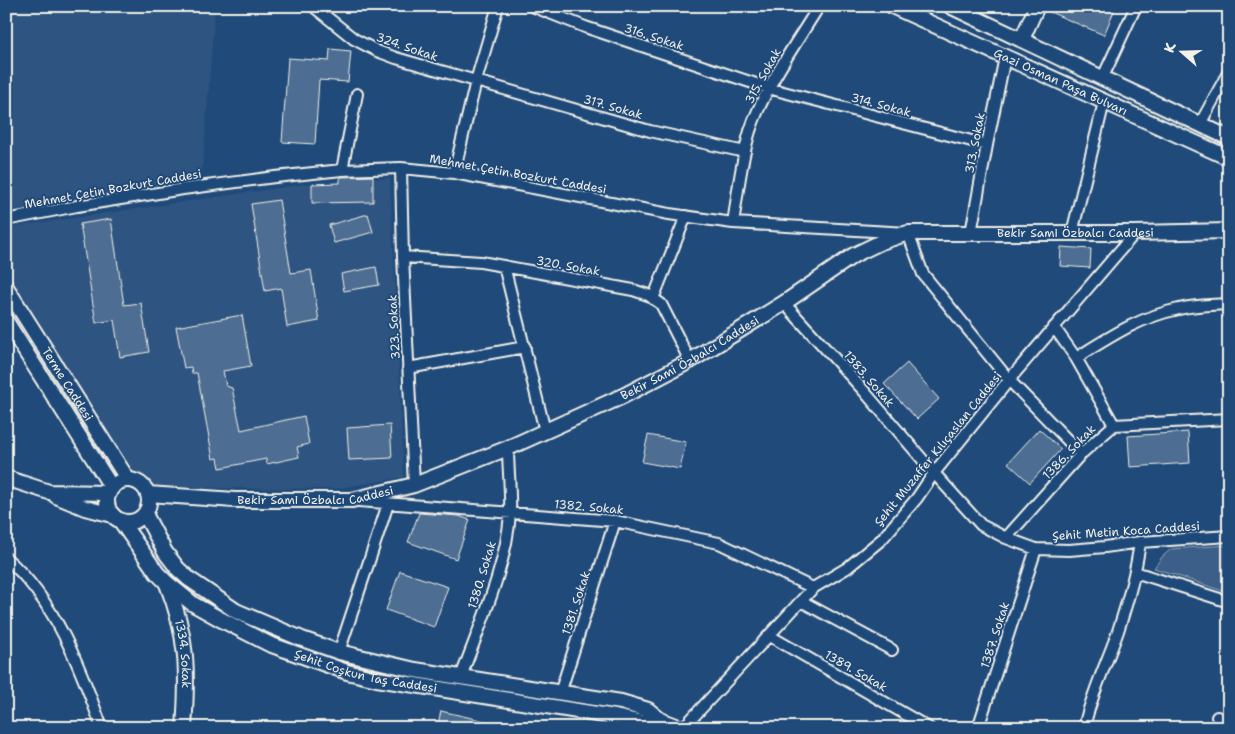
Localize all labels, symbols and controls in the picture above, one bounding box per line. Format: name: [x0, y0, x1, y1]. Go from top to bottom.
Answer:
street label: 316. Sokak: [622, 20, 686, 54]
north arrow: [1158, 28, 1208, 78]
street label: 324. Sokak: [374, 29, 440, 65]
text: K: [1160, 40, 1180, 55]
street label: 315. Sokak: [741, 45, 785, 107]
street label: Gazi Osman Paşa Bulvarı: [991, 45, 1130, 119]
street label: 314. Sokak: [849, 89, 913, 121]
street label: 317. Sokak: [581, 91, 645, 123]
street label: 313. Sokak: [961, 111, 989, 175]
street label: Mehmet Çetin Bozkurt Caddesi: [428, 151, 608, 197]
street label: Mehmet Çetin Bozkurt Caddesi: [23, 166, 203, 212]
street label: Bekir Sami Özbalcı Caddesi: [997, 225, 1154, 241]
street label: 320. Sokak: [535, 252, 601, 280]
street label: 323. Sokak: [384, 294, 404, 360]
street label: Bekir Sami Özbalcı Caddesi: [618, 312, 762, 404]
street label: Terme Caddesi: [38, 344, 97, 424]
street label: 1383. Sokak: [840, 347, 898, 411]
street label: Şehit Muzaffer Kılıçaslan Caddesi: [871, 368, 1005, 530]
street label: 1386. Sokak: [1039, 421, 1099, 483]
street label: Bekir Sami Özbalcı Caddesi: [237, 482, 395, 508]
street label: 1382. Sokak: [554, 496, 625, 518]
street label: Şehit Metin Koca Caddesi: [1052, 518, 1200, 544]
street label: 1380. Sokak: [464, 539, 500, 611]
street label: 1381. Sokak: [558, 569, 594, 637]
street label: 1387. Sokak: [977, 600, 1013, 670]
street label: 1334. Sokak: [171, 618, 194, 688]
street label: Şehit Coşkun Taş Caddesi: [292, 646, 438, 696]
street label: 1389. Sokak: [822, 647, 890, 695]

